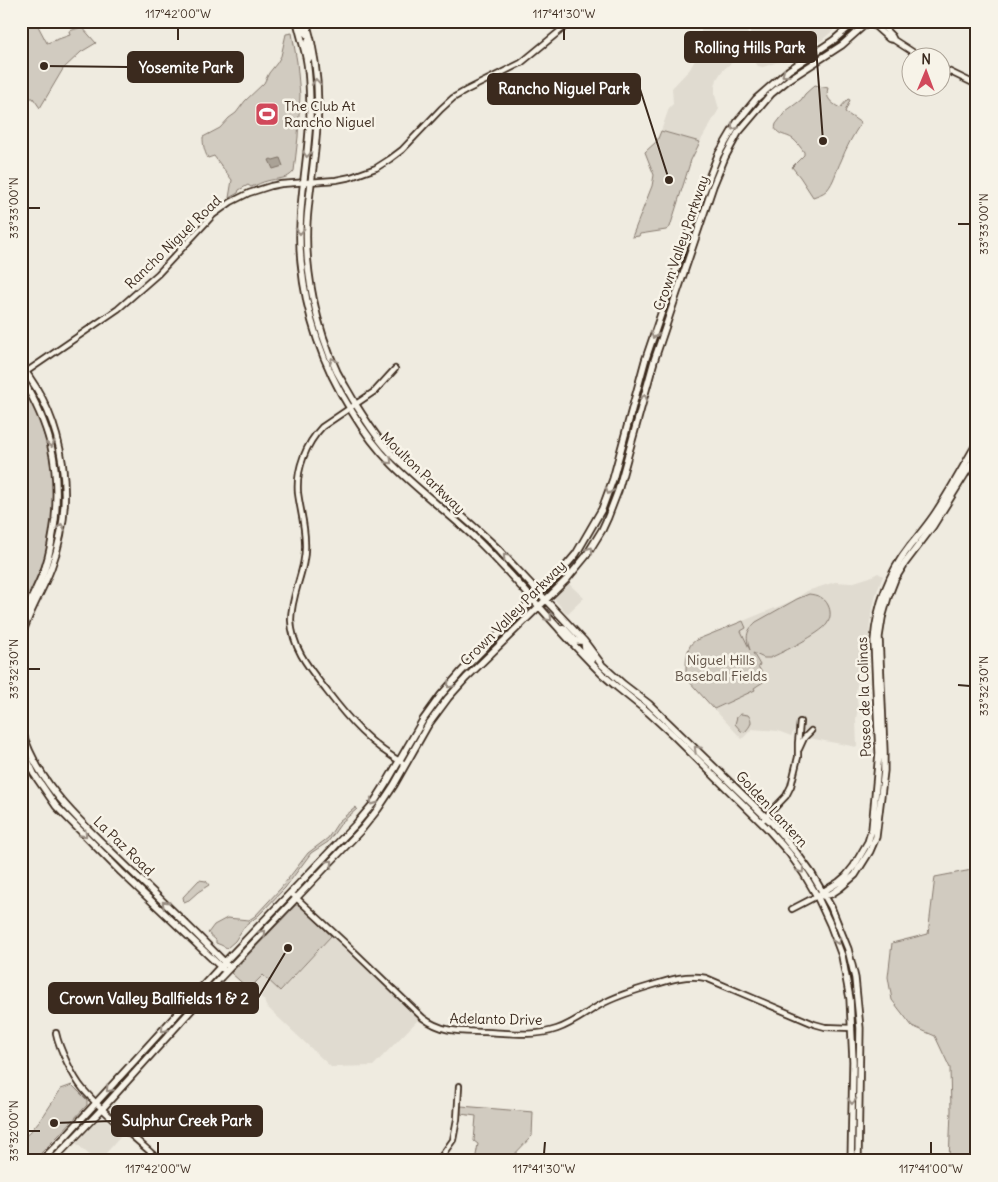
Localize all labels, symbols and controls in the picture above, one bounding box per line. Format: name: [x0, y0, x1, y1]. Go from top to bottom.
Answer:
text: 117°42'00"W: [145, 6, 211, 21]
text: 117°41'30"W: [533, 6, 595, 21]
callout: Rolling Hills Park: [685, 32, 816, 62]
text: Rolling Hills Park: [695, 38, 806, 58]
north arrow: [900, 48, 950, 98]
text: N: [921, 50, 931, 68]
callout: Yosemite Park: [128, 52, 243, 82]
text: Yosemite Park: [138, 58, 234, 77]
one-way arrow: [782, 68, 791, 76]
callout: Rancho Niguel Park: [488, 74, 640, 104]
one-way arrow: [311, 77, 322, 85]
text: Rancho Niguel Park: [498, 79, 630, 99]
place label: The Club At Rancho Niguel: [284, 97, 375, 131]
sports icon: The Club At Rancho Niguel: [254, 101, 280, 127]
one-way arrow: [731, 121, 740, 130]
one-way arrow: [302, 150, 313, 158]
street label: Crown Valley Parkway: [649, 173, 713, 313]
text: 33°33'00"N: [6, 177, 21, 239]
street label: Rancho Niguel Road: [121, 191, 225, 293]
text: 33°33'00"N: [976, 193, 991, 255]
one-way arrow: [295, 228, 305, 235]
one-way arrow: [650, 330, 660, 339]
one-way arrow: [328, 357, 339, 366]
one-way arrow: [638, 394, 648, 403]
street label: Moulton Parkway: [377, 428, 469, 518]
one-way arrow: [45, 440, 56, 449]
one-way arrow: [383, 455, 392, 464]
one-way arrow: [605, 486, 615, 495]
one-way arrow: [55, 522, 66, 530]
one-way arrow: [584, 546, 593, 556]
one-way arrow: [503, 554, 512, 563]
street label: Crown Valley Parkway: [456, 556, 570, 670]
one-way arrow: [543, 613, 552, 622]
street label: Paseo de la Colinas: [853, 637, 875, 757]
text: 33°32'30"N: [6, 639, 21, 699]
park label: Niguel Hills Baseball Fields: [675, 651, 767, 685]
text: 33°32'30"N: [976, 656, 991, 716]
one-way arrow: [446, 680, 455, 689]
one-way arrow: [694, 746, 703, 755]
street label: Golden Lantern: [732, 767, 812, 851]
one-way arrow: [370, 797, 379, 806]
street label: La Paz Road: [90, 813, 158, 879]
one-way arrow: [78, 828, 87, 837]
one-way arrow: [324, 859, 333, 868]
one-way arrow: [795, 864, 804, 873]
one-way arrow: [162, 901, 171, 910]
one-way arrow: [257, 930, 266, 939]
one-way arrow: [831, 936, 841, 944]
callout: Crown Valley Ballfields 1 & 2: [49, 983, 258, 1013]
text: Crown Valley Ballfields 1 & 2: [59, 989, 249, 1009]
street label: Adelanto Drive: [449, 1009, 543, 1029]
one-way arrow: [161, 1023, 170, 1032]
one-way arrow: [106, 1084, 115, 1093]
one-way arrow: [846, 1098, 857, 1106]
text: 33°32'00"N: [6, 1100, 21, 1162]
callout: Sulphur Creek Park: [112, 1106, 262, 1136]
text: Sulphur Creek Park: [122, 1111, 252, 1131]
text: 117°42'00"W: [125, 1161, 191, 1176]
text: 117°41'30"W: [513, 1161, 575, 1176]
text: 117°41'00"W: [899, 1161, 963, 1176]

